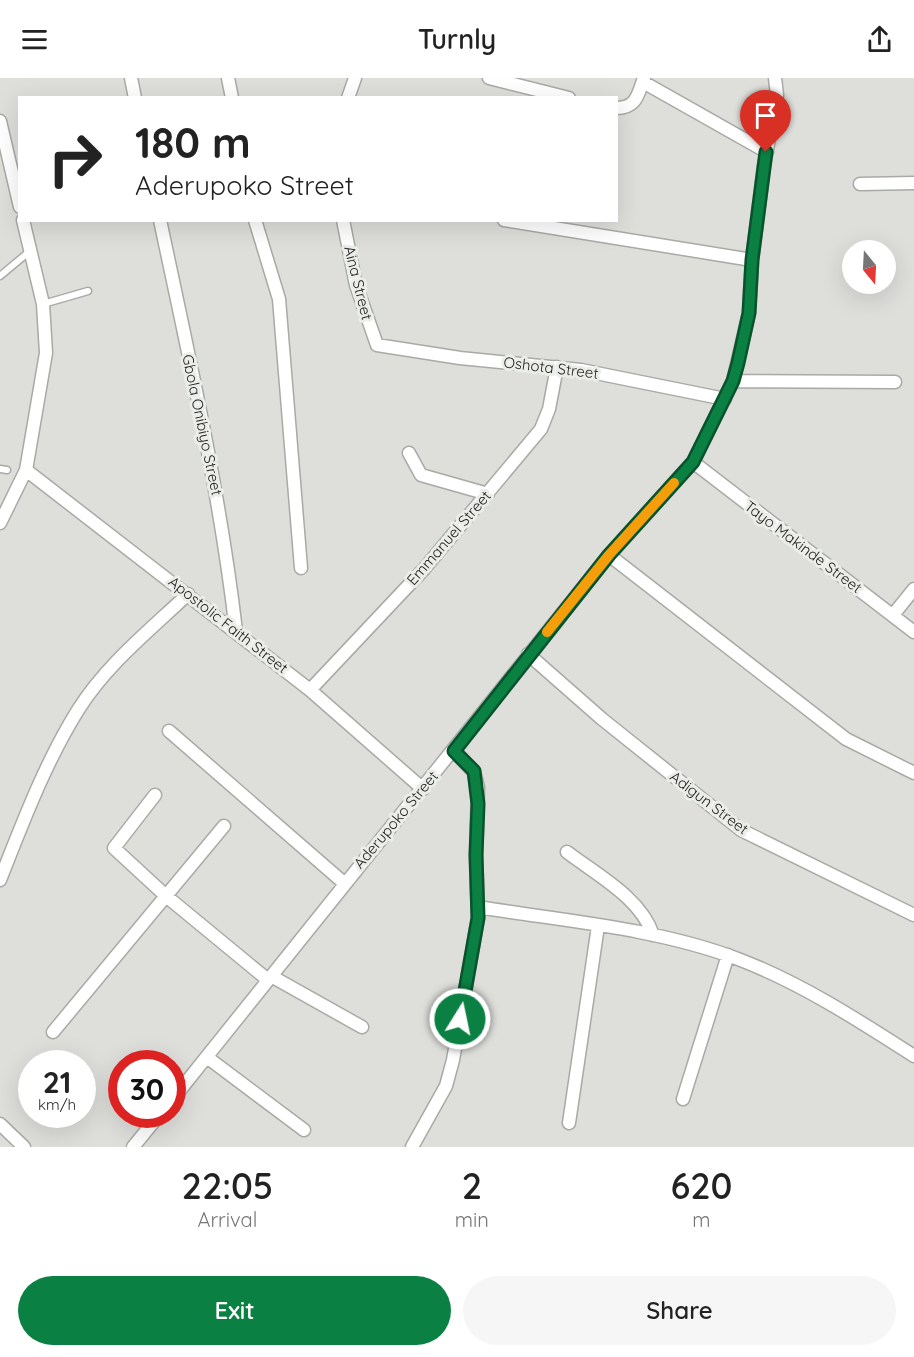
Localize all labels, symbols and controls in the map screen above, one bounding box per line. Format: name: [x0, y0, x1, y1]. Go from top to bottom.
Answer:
text: Turnly: [418, 22, 496, 56]
icon: menu: [18, 23, 51, 56]
icon: share: [863, 23, 896, 56]
pin: [740, 90, 791, 152]
icon: arrive: [749, 99, 782, 132]
text: 180 m: [135, 116, 251, 169]
icon: right: [36, 120, 114, 198]
text: Aderupoko Street: [135, 168, 354, 202]
north arrow: [842, 240, 896, 294]
map controls: [842, 240, 896, 294]
street label: Aina Street: [340, 244, 377, 322]
street label: Oshota Street: [503, 352, 600, 383]
street label: Gbola Onibiyo Street: [178, 353, 227, 497]
street label: Emmanuel Street: [402, 486, 495, 589]
street label: Tayo Makinde Street: [741, 496, 866, 597]
street label: Apostolic Faith Street: [165, 572, 292, 677]
street label: Aderupoko Street: [349, 767, 442, 872]
street label: Adigun Street: [666, 767, 752, 838]
position arrow: [428, 987, 492, 1051]
speed limit sign: 30: [108, 1050, 186, 1128]
text: 21: [43, 1063, 71, 1101]
text: km/h: [38, 1095, 76, 1114]
text: 22:05: [182, 1163, 273, 1208]
text: 2: [462, 1163, 482, 1208]
text: 620: [670, 1163, 732, 1208]
text: Arrival: [197, 1207, 257, 1232]
text: min: [455, 1207, 489, 1232]
text: m: [692, 1207, 711, 1232]
button: Exit: [18, 1276, 451, 1345]
button: Share: [463, 1276, 896, 1345]

